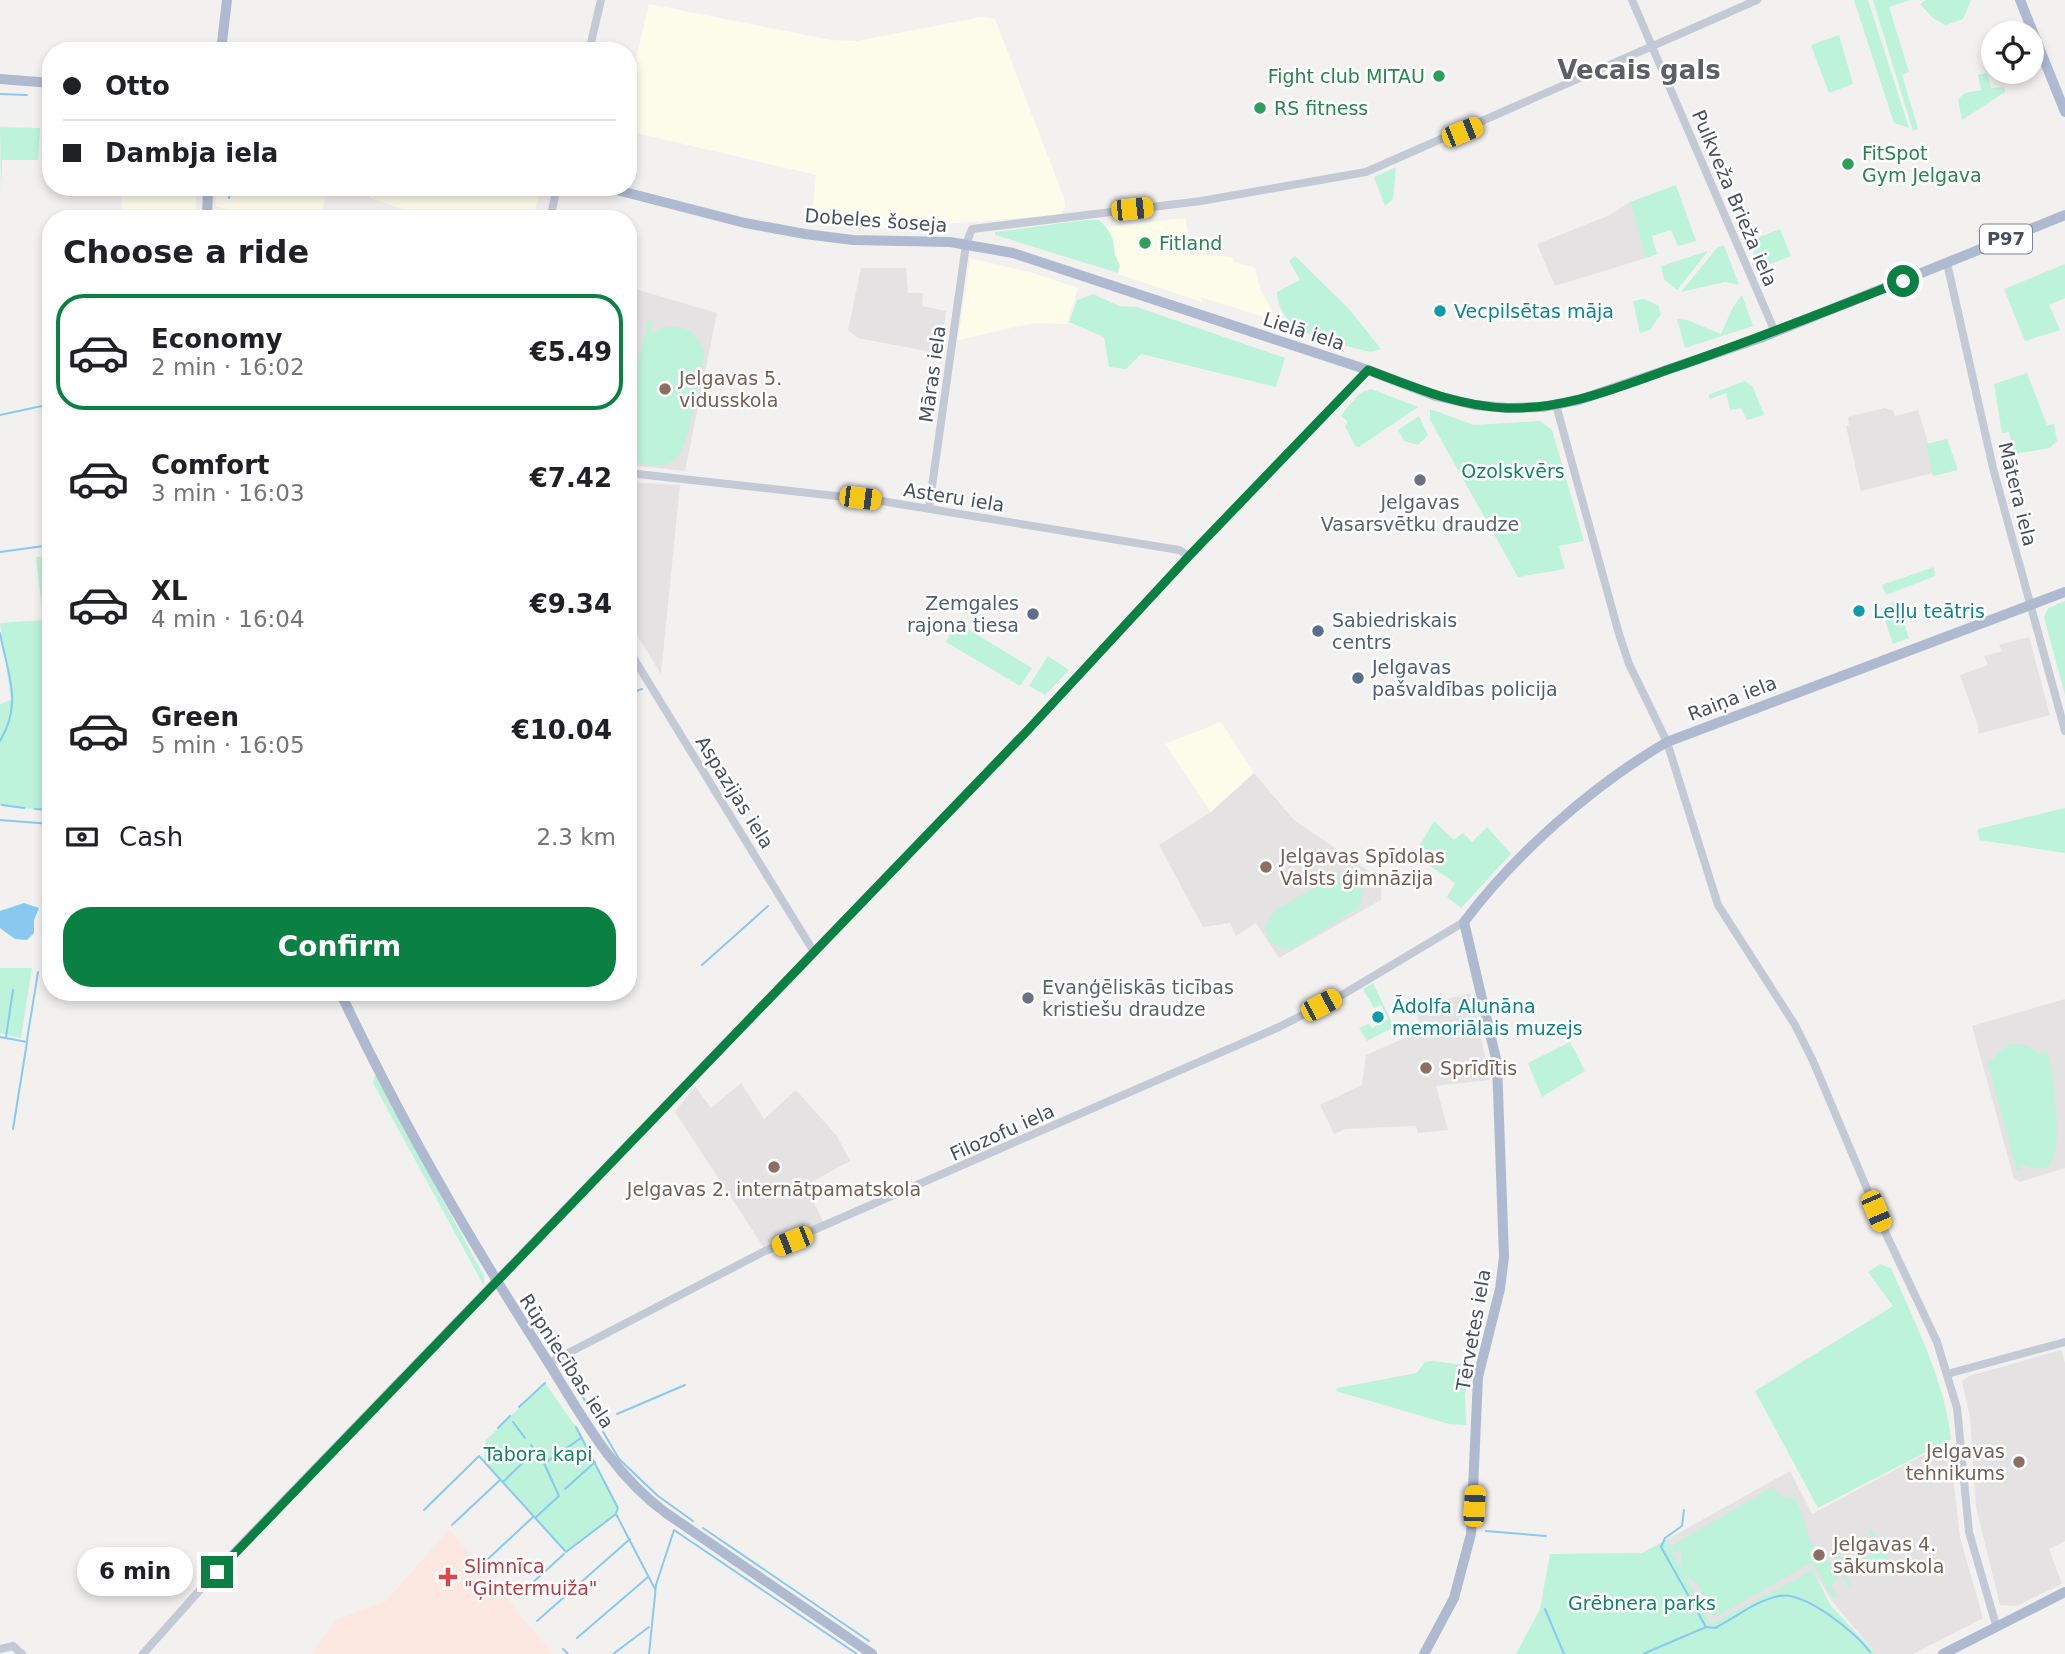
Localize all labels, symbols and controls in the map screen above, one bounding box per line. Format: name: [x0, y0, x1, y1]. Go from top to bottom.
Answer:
map controls: [1981, 21, 2044, 84]
button: locate: [1981, 21, 2044, 84]
district label: Vecais gals: [1557, 55, 1721, 85]
place label: Fight club MITAU: [1268, 65, 1425, 87]
marker: Fight club MITAU: [1431, 68, 1447, 84]
text: Otto: [105, 71, 170, 101]
place label: RS fitness: [1274, 97, 1368, 119]
marker: RS fitness: [1252, 100, 1268, 116]
street label: Pulkveža Brieža iela: [1688, 107, 1782, 289]
car: [1439, 114, 1486, 150]
text: Dambja iela: [105, 138, 278, 168]
place label: FitSpot Gym Jelgava: [1862, 142, 1982, 186]
marker: FitSpot Gym Jelgava: [1840, 156, 1856, 172]
car: [1111, 196, 1154, 222]
street label: Dobeles šoseja: [804, 204, 948, 236]
road number: P97: [1980, 225, 2032, 254]
place label: Fitland: [1159, 232, 1222, 254]
text: Choose a ride: [63, 233, 309, 271]
marker: Fitland: [1137, 235, 1153, 251]
route start: [1887, 265, 1919, 297]
place label: Vecpilsētas māja: [1454, 300, 1614, 322]
marker: Vecpilsētas māja: [1432, 303, 1448, 319]
street label: Lielā iela: [1260, 307, 1348, 355]
icon: car: [67, 321, 130, 384]
text: Economy: [151, 324, 282, 354]
street label: Māras iela: [914, 324, 950, 424]
text: €5.49: [530, 337, 612, 367]
text: 2 min · 16:02: [151, 354, 305, 380]
place label: Jelgavas 5. vidusskola: [678, 367, 782, 411]
marker: Jelgavas 5. vidusskola: [657, 381, 673, 397]
street label: Mātera iela: [1994, 440, 2042, 548]
icon: car: [67, 447, 130, 510]
text: Comfort: [151, 450, 269, 480]
park label: Ozolskvērs: [1461, 460, 1565, 482]
text: €7.42: [530, 463, 612, 493]
marker: Jelgavas Vasarsvētku draudze: [1412, 472, 1428, 488]
street label: Asteru iela: [902, 478, 1006, 516]
text: 3 min · 16:03: [151, 480, 305, 506]
car: [838, 485, 883, 511]
place label: Jelgavas Vasarsvētku draudze: [1321, 491, 1519, 535]
icon: car: [67, 573, 130, 636]
text: XL: [151, 576, 188, 606]
text: €9.34: [530, 589, 612, 619]
place label: Zemgales rajona tiesa: [907, 592, 1019, 636]
place label: Leļļu teātris: [1873, 600, 1985, 623]
marker: Leļļu teātris: [1851, 603, 1867, 619]
text: 4 min · 16:04: [151, 606, 305, 632]
marker: Zemgales rajona tiesa: [1025, 606, 1041, 622]
place label: Sabiedriskais centrs: [1332, 609, 1457, 653]
marker: Sabiedriskais centrs: [1310, 623, 1326, 639]
place label: Jelgavas pašvaldības policija: [1371, 656, 1558, 700]
marker: Jelgavas pašvaldības policija: [1350, 670, 1366, 686]
street label: Raiņa iela: [1684, 671, 1780, 726]
icon: car: [67, 699, 130, 762]
text: Green: [151, 702, 239, 732]
text: €10.04: [512, 715, 612, 745]
text: 5 min · 16:05: [151, 732, 305, 758]
street label: Aspazijas iela: [692, 732, 778, 852]
icon: cash: [63, 818, 101, 856]
text: Cash: [119, 822, 183, 852]
text: 2.3 km: [536, 824, 616, 850]
place label: Jelgavas Spīdolas Valsts ģimnāzija: [1279, 845, 1445, 889]
marker: Jelgavas Spīdolas Valsts ģimnāzija: [1258, 859, 1274, 875]
button: Confirm: [63, 907, 616, 987]
place label: Evanģēliskās ticības kristiešu draudze: [1042, 976, 1234, 1020]
car: [1298, 986, 1345, 1024]
marker: Evanģēliskās ticības kristiešu draudze: [1020, 990, 1036, 1006]
place label: Ādolfa Alunāna memoriālais muzejs: [1392, 994, 1583, 1039]
marker: Ādolfa Alunāna memoriālais muzejs: [1370, 1009, 1386, 1025]
place label: Sprīdītis: [1440, 1057, 1517, 1079]
marker: Sprīdītis: [1418, 1060, 1434, 1076]
street label: Filozofu iela: [946, 1099, 1058, 1165]
marker: Jelgavas 2. internātpamatskola: [766, 1159, 782, 1175]
place label: Jelgavas 2. internātpamatskola: [626, 1178, 921, 1200]
car: [1859, 1188, 1894, 1234]
car: [769, 1223, 816, 1259]
street label: Tērvetes iela: [1451, 1268, 1495, 1393]
street label: Rūpniecības iela: [515, 1290, 619, 1432]
place label: Jelgavas tehnikums: [1906, 1440, 2005, 1484]
park label: Tabora kapi: [483, 1443, 592, 1465]
marker: Jelgavas tehnikums: [2011, 1454, 2027, 1470]
car: [1463, 1484, 1486, 1528]
place label: Jelgavas 4. sākumskola: [1832, 1533, 1944, 1577]
marker: Jelgavas 4. sākumskola: [1811, 1547, 1827, 1563]
callout: 6 min: [77, 1548, 192, 1596]
place label: Slimnīca "Ģintermuiža": [464, 1555, 598, 1600]
route end: [201, 1556, 233, 1588]
text: 6 min: [99, 1558, 171, 1584]
marker: Slimnīca "Ģintermuiža": [438, 1567, 458, 1587]
park label: Grēbnera parks: [1568, 1592, 1716, 1614]

